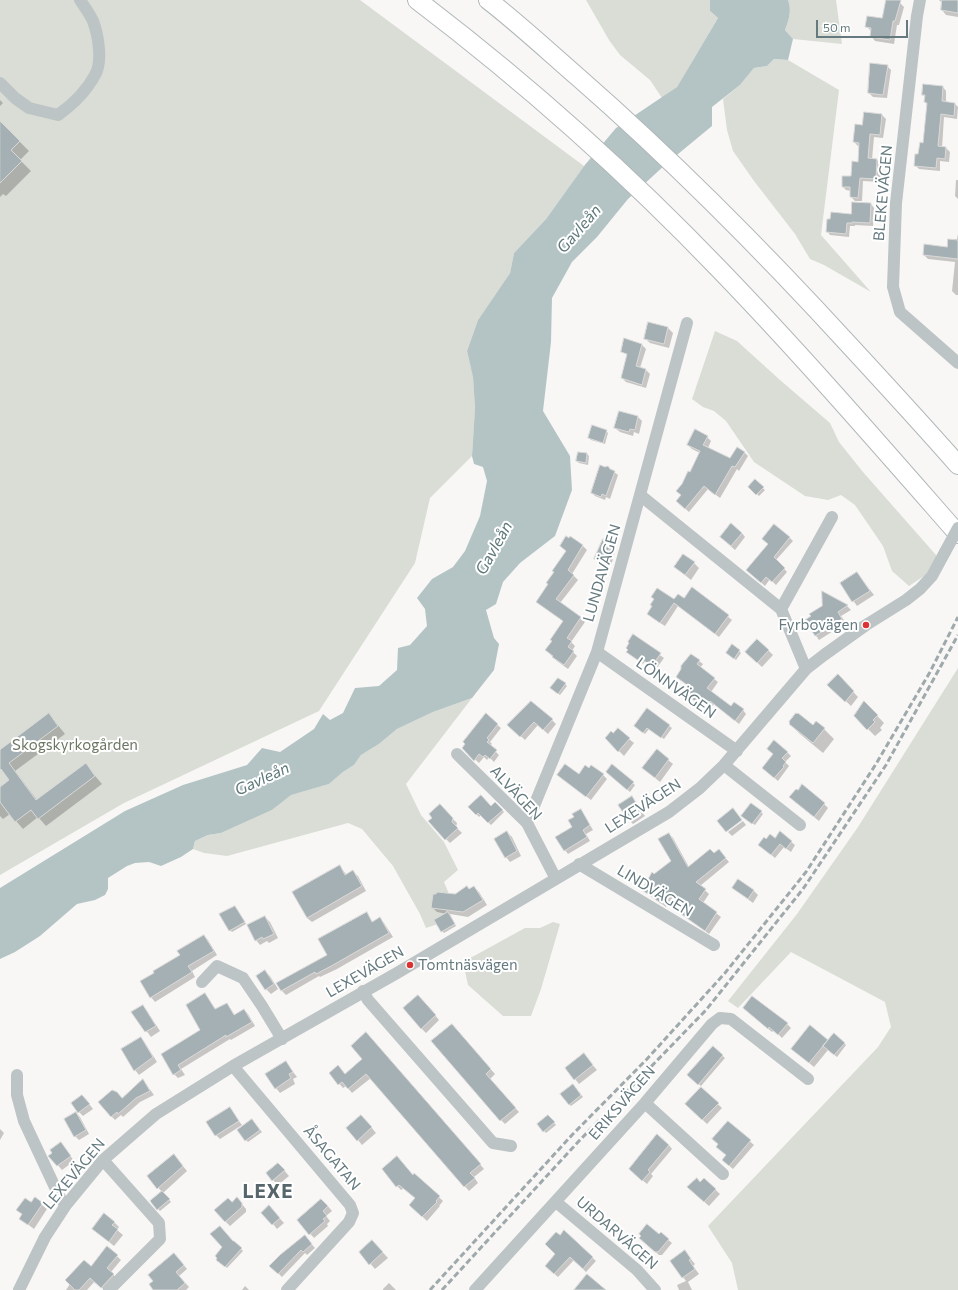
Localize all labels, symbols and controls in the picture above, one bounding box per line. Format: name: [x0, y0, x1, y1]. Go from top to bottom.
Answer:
scale bar: [818, 12, 910, 38]
text: 50 m: [823, 20, 851, 34]
street label: BLEKEVÄGEN: [870, 144, 896, 242]
water label: Gavleån: [553, 201, 605, 257]
water label: Gavleån: [472, 518, 516, 578]
street label: LUNDAVÄGEN: [579, 522, 625, 624]
place label: Fyrbovägen: [779, 616, 858, 634]
marker: Fyrbovägen: [861, 620, 871, 630]
street label: LÖNNVÄGEN: [633, 654, 719, 722]
park label: Skogskyrkogården: [12, 736, 138, 754]
water label: Gavleån: [232, 758, 292, 800]
street label: ALVÄGEN: [486, 762, 546, 824]
street label: LEXEVÄGEN: [602, 775, 684, 837]
street label: LINDVÄGEN: [614, 861, 696, 921]
street label: LEXEVÄGEN: [323, 942, 407, 1002]
place label: Tomtnäsvägen: [418, 956, 518, 974]
marker: Tomtnäsvägen: [405, 960, 415, 970]
street label: ERIKSVÄGEN: [585, 1062, 659, 1144]
street label: ÅSAGATAN: [300, 1122, 364, 1194]
street label: LEXEVÄGEN: [39, 1135, 109, 1213]
district label: LEXE: [242, 1181, 294, 1203]
street label: URDARVÄGEN: [573, 1193, 661, 1273]

